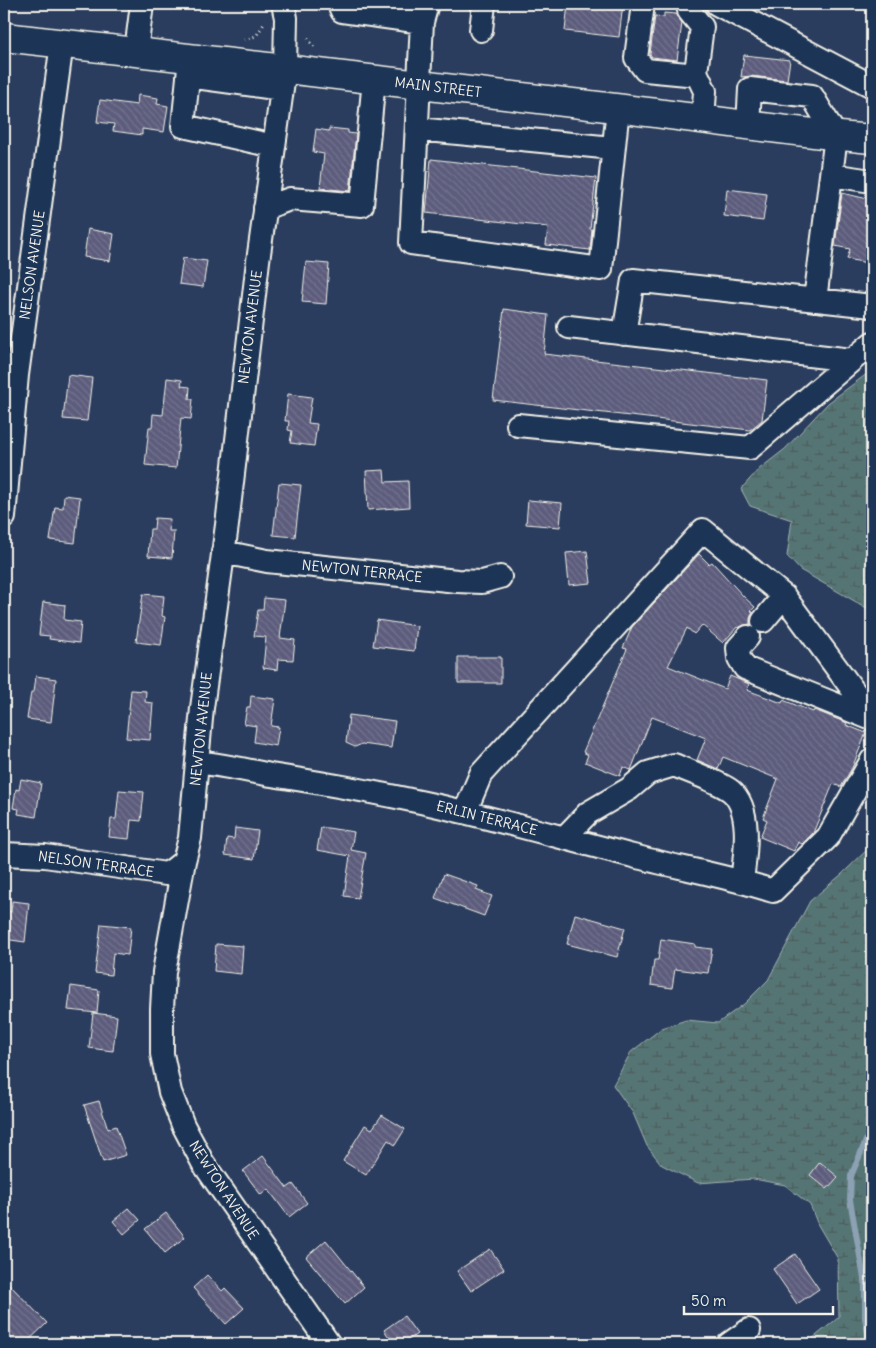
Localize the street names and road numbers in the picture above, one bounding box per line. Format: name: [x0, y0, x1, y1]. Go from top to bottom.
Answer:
street label: MAIN STREET: [394, 73, 482, 101]
street label: NELSON AVENUE: [15, 209, 49, 321]
street label: NEWTON AVENUE: [234, 269, 266, 385]
street label: NEWTON TERRACE: [301, 556, 423, 586]
street label: NEWTON AVENUE: [186, 671, 216, 787]
street label: ERLIN TERRACE: [435, 797, 539, 839]
street label: NELSON TERRACE: [37, 847, 155, 881]
street label: NEWTON AVENUE: [185, 1137, 263, 1243]

